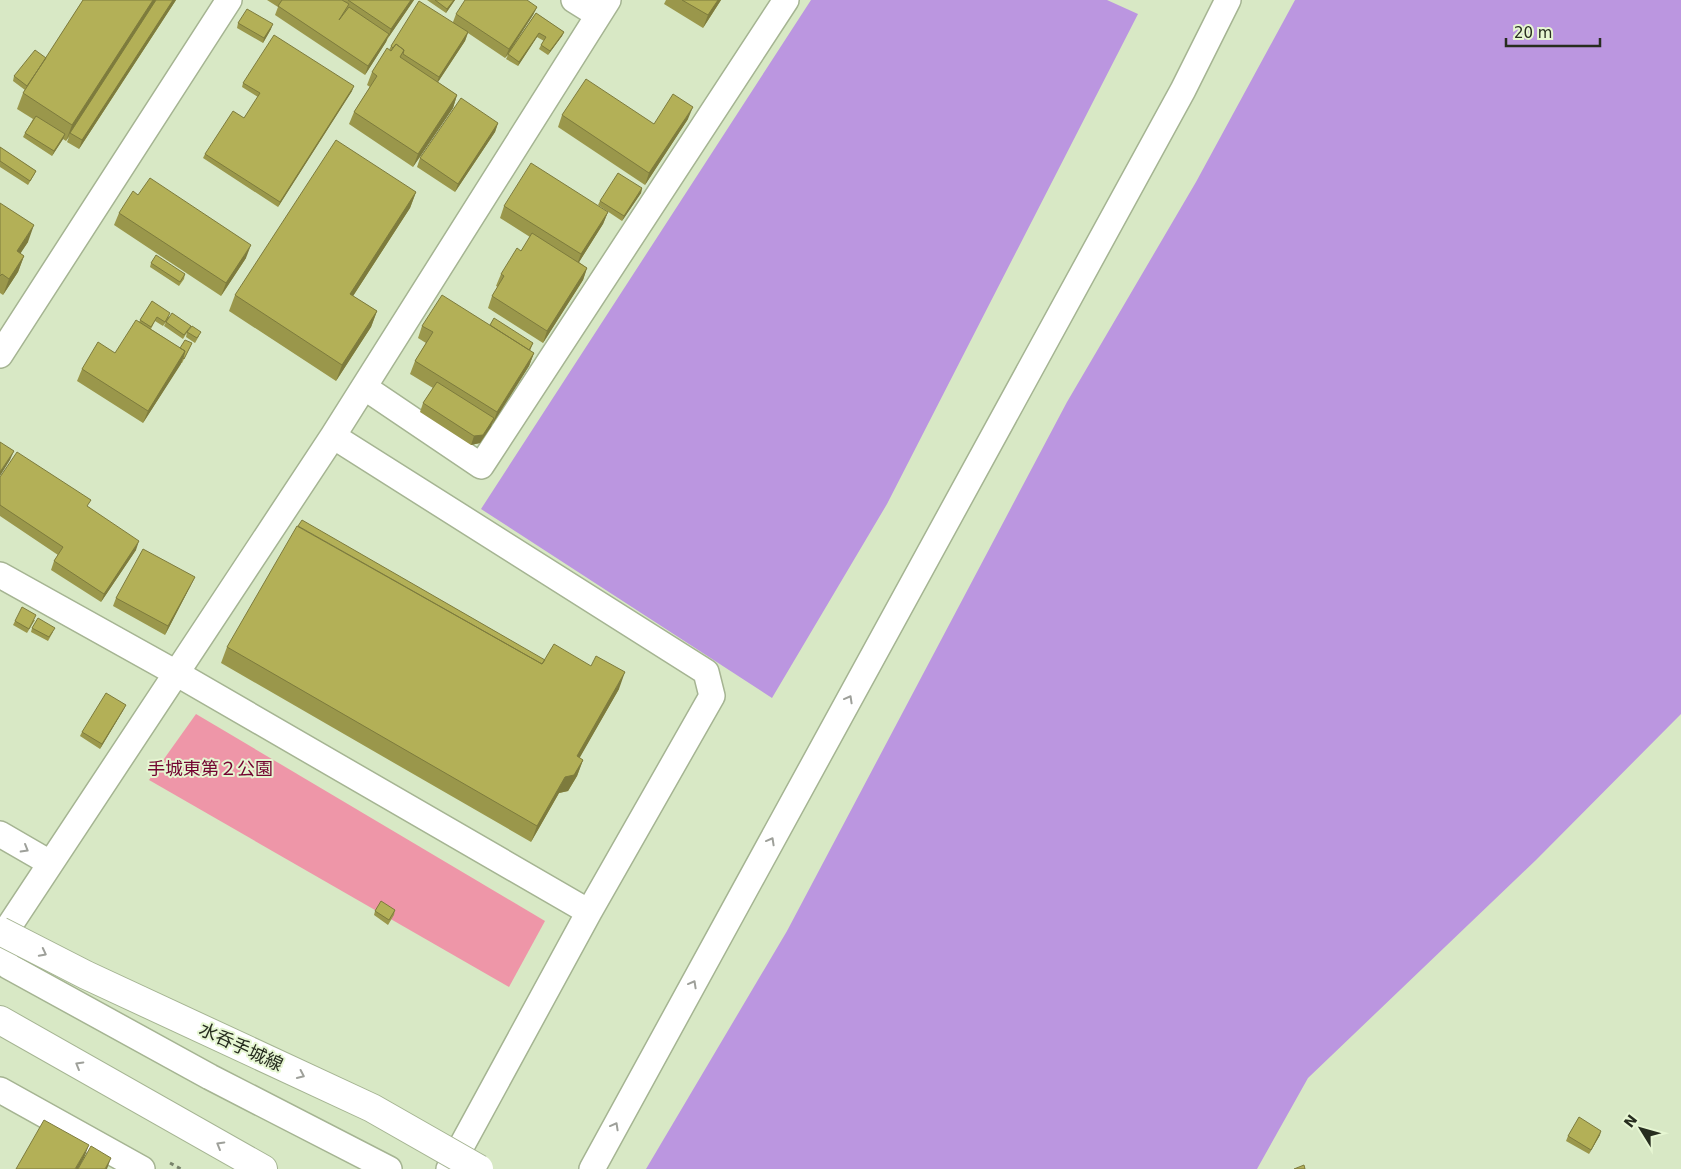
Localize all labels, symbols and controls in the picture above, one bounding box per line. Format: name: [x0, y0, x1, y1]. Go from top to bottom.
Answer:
scale bar: [1506, 15, 1600, 47]
text: 20 m: [1514, 24, 1552, 42]
one-way arrow: [843, 695, 853, 704]
park label: 手城東第２公園: [147, 758, 273, 779]
one-way arrow: [765, 838, 775, 847]
one-way arrow: [20, 842, 29, 852]
one-way arrow: [38, 947, 47, 957]
one-way arrow: [687, 980, 697, 989]
street label: 水呑手城線: [196, 1018, 286, 1075]
one-way arrow: [75, 1061, 84, 1071]
one-way arrow: [296, 1068, 305, 1079]
north arrow: [1616, 1104, 1666, 1154]
text: N: [1621, 1112, 1641, 1131]
one-way arrow: [609, 1123, 619, 1132]
one-way arrow: [217, 1141, 226, 1151]

